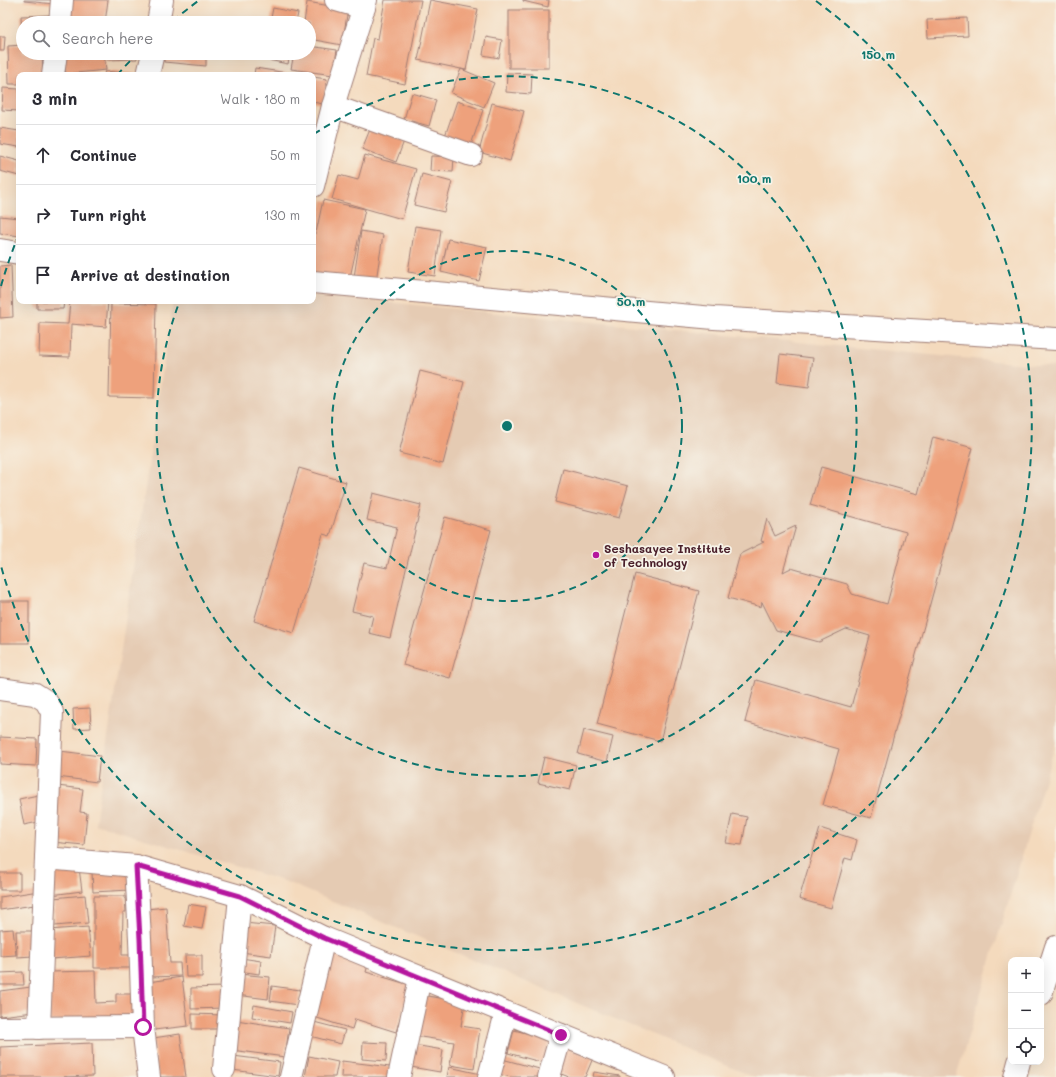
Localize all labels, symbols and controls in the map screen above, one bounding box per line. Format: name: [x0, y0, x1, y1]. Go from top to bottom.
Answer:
search box: [16, 16, 316, 60]
icon: search: [30, 27, 52, 49]
text: Search here: [62, 28, 153, 48]
text: 150 m: [861, 46, 895, 62]
text: 3 min: [32, 87, 77, 109]
text: Walk · 180 m: [220, 90, 300, 107]
icon: ahead: [32, 144, 54, 166]
text: Continue: [70, 145, 137, 165]
text: 50 m: [270, 146, 300, 163]
text: 100 m: [737, 170, 771, 186]
icon: right: [32, 204, 54, 226]
text: Turn right: [70, 205, 147, 225]
text: 130 m: [264, 206, 300, 223]
icon: arrive: [32, 264, 54, 286]
text: Arrive at destination: [70, 265, 230, 285]
text: 50 m: [617, 293, 645, 309]
centre of rings: [500, 419, 514, 433]
place label: Seshasayee Institute of Technology: [604, 540, 731, 570]
marker: Seshasayee Institute of Technology: [591, 550, 601, 560]
map controls: [1008, 957, 1044, 1065]
button: +: [1008, 957, 1044, 993]
button: −: [1008, 993, 1044, 1029]
route start: [134, 1018, 152, 1036]
route end: [552, 1026, 570, 1044]
button: locate: [1008, 1029, 1044, 1065]

